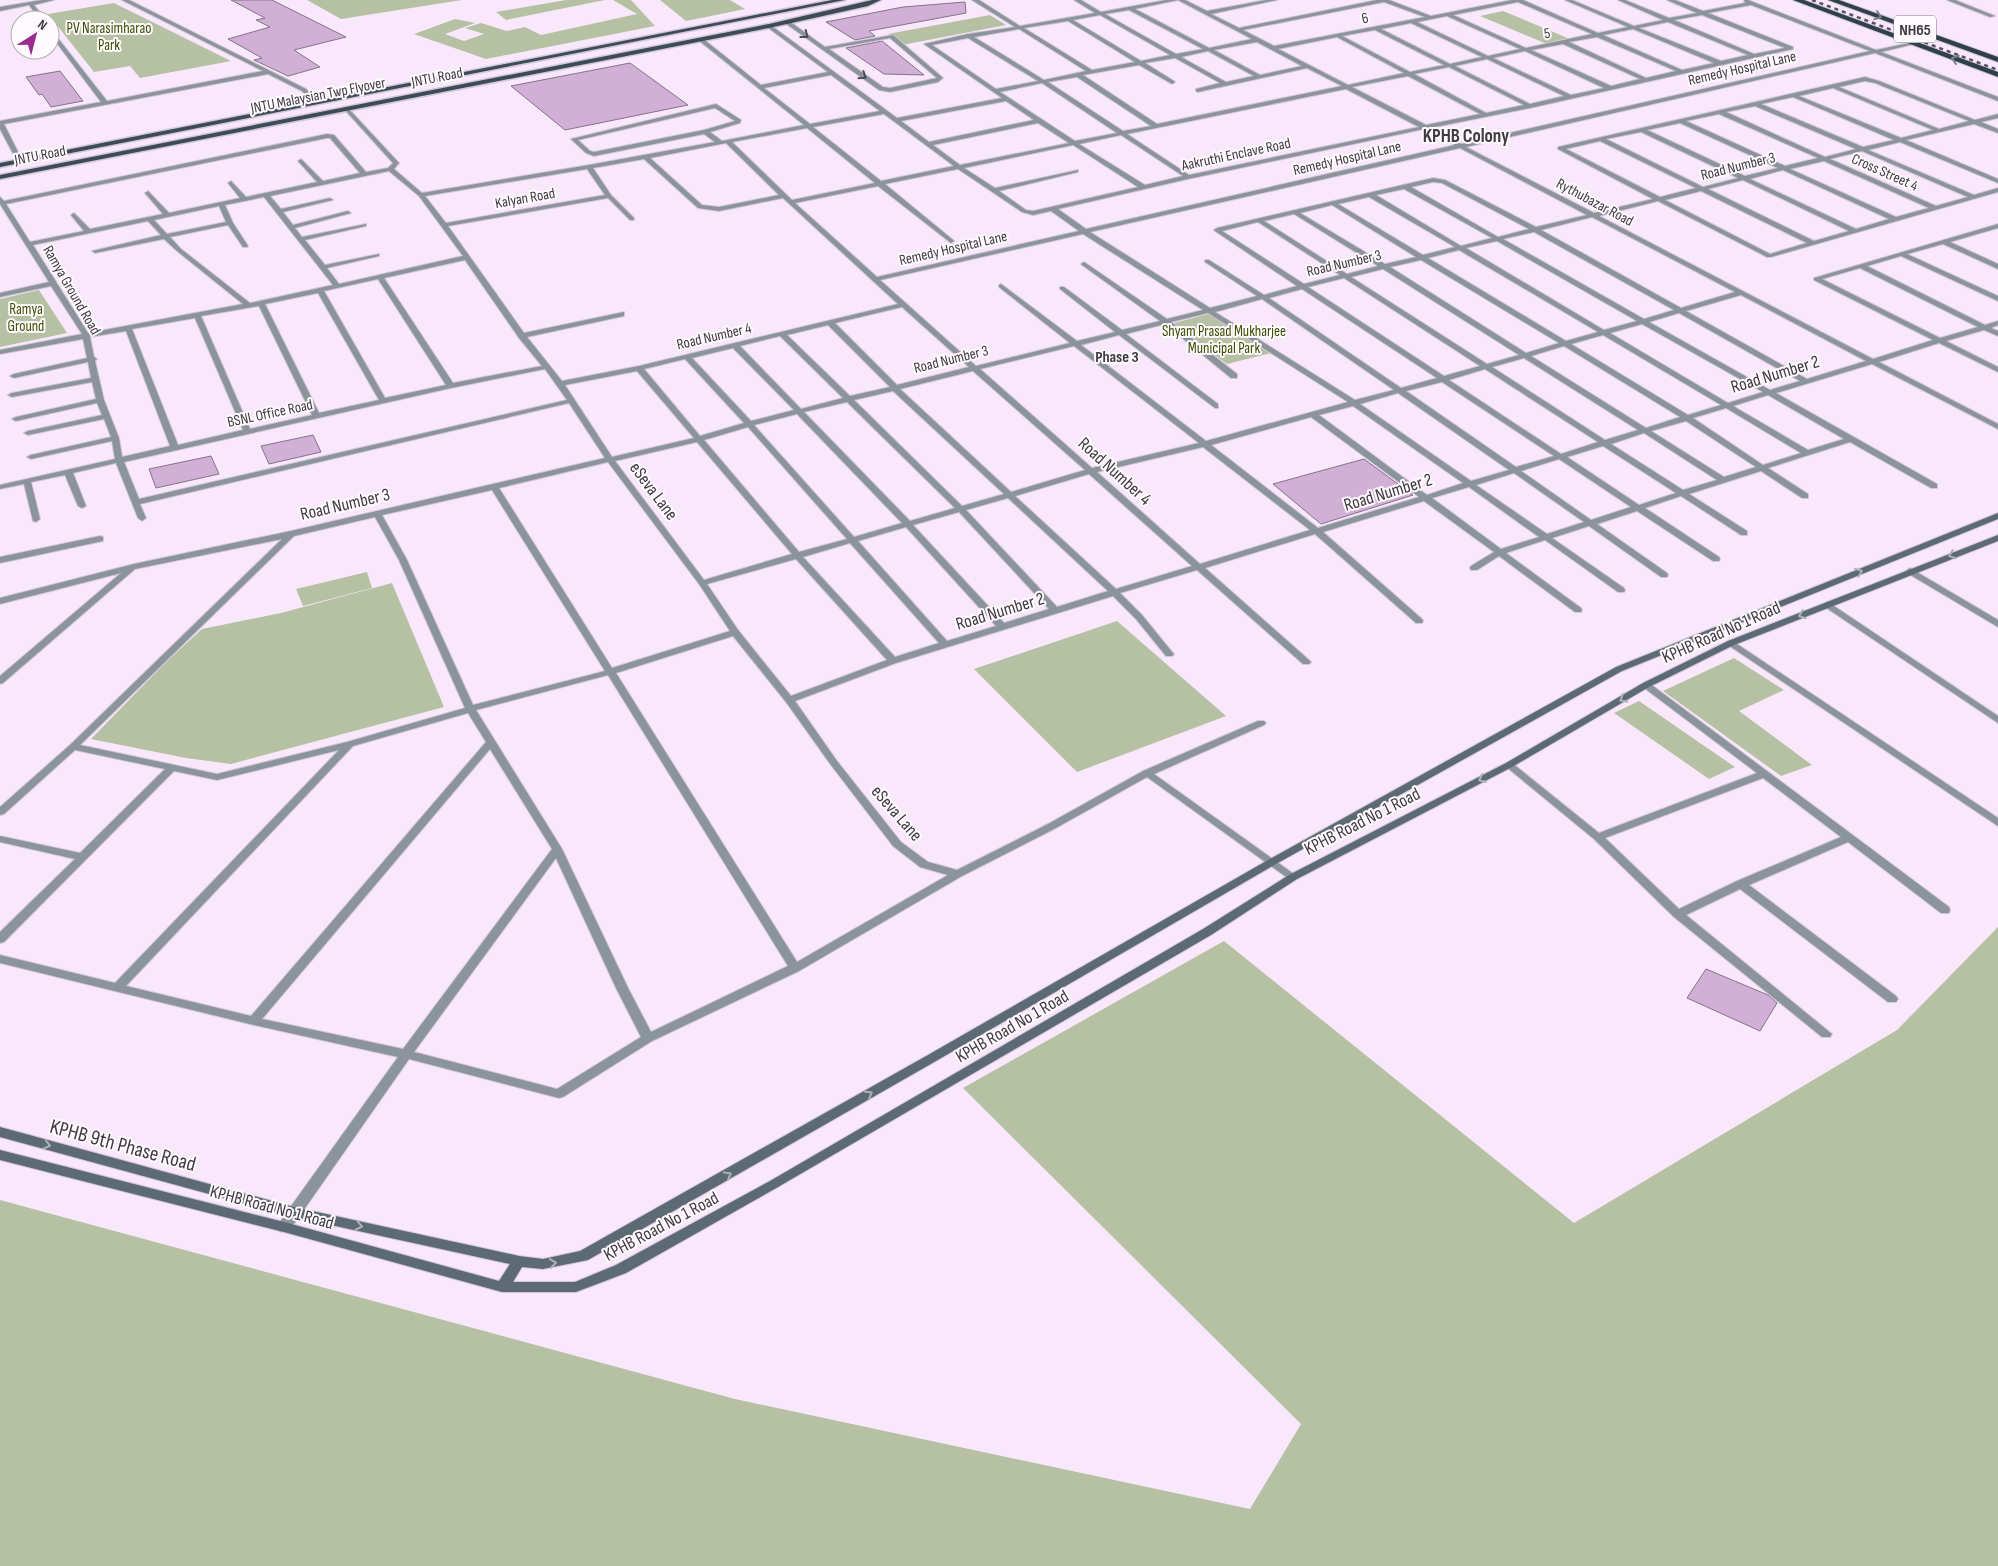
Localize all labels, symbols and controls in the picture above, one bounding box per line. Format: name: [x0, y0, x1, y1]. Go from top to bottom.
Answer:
street label: 6: [1360, 9, 1370, 28]
north arrow: [10, 10, 60, 60]
one-way arrow: [1874, 10, 1882, 20]
road number: NH65: [1894, 15, 1936, 42]
text: N: [34, 16, 50, 34]
park label: PV Narasimharao Park: [67, 19, 151, 55]
street label: 5: [1542, 24, 1552, 43]
one-way arrow: [799, 29, 809, 38]
street label: Remedy Hospital Lane: [1686, 47, 1798, 90]
one-way arrow: [1951, 55, 1960, 66]
street label: JNTU Road: [409, 63, 464, 92]
one-way arrow: [857, 70, 867, 79]
street label: JNTU Malaysian Twp Flyover: [248, 73, 388, 118]
district label: KPHB Colony: [1423, 125, 1509, 148]
street label: Aakruthi Enclave Road: [1179, 134, 1292, 176]
street label: Remedy Hospital Lane: [1291, 137, 1403, 180]
street label: JNTU Road: [12, 141, 67, 170]
street label: Road Number 3: [1699, 148, 1777, 185]
street label: Cross Street 4: [1849, 149, 1921, 196]
street label: Rythubazar Road: [1553, 174, 1637, 231]
street label: Kalyan Road: [494, 184, 556, 213]
street label: Remedy Hospital Lane: [897, 227, 1009, 270]
street label: Ramya Ground Road: [38, 242, 105, 338]
street label: Road Number 3: [1305, 246, 1383, 281]
park label: Ramya Ground: [8, 300, 44, 336]
street label: Road Number 4: [675, 319, 753, 354]
park label: Shyam Prasad Mukharjee Municipal Park: [1162, 322, 1286, 358]
street label: Road Number 3: [912, 341, 990, 378]
district label: Phase 3: [1095, 348, 1139, 367]
street label: Road Number 2: [1728, 351, 1822, 398]
street label: BSNL Office Road: [226, 395, 315, 432]
street label: Road Number 4: [1074, 433, 1156, 510]
street label: eSeva Lane: [625, 458, 682, 524]
street label: Road Number 2: [1341, 469, 1435, 516]
street label: Road Number 3: [298, 484, 392, 525]
one-way arrow: [1949, 549, 1957, 559]
one-way arrow: [1854, 568, 1863, 579]
street label: Road Number 2: [953, 588, 1047, 635]
street label: KPHB Road No 1 Road: [1659, 597, 1784, 668]
one-way arrow: [1798, 610, 1806, 620]
one-way arrow: [1619, 692, 1628, 702]
one-way arrow: [1478, 773, 1487, 783]
street label: eSeva Lane: [867, 781, 927, 846]
street label: KPHB Road No 1 Road: [1301, 783, 1424, 860]
street label: KPHB Road No 1 Road: [952, 986, 1073, 1067]
one-way arrow: [864, 1091, 873, 1101]
street label: KPHB 9th Phase Road: [47, 1114, 199, 1177]
one-way arrow: [43, 1139, 51, 1150]
one-way arrow: [722, 1171, 731, 1181]
street label: KPHB Road No 1 Road: [208, 1181, 336, 1234]
street label: KPHB Road No 1 Road: [600, 1187, 722, 1266]
one-way arrow: [355, 1220, 364, 1231]
one-way arrow: [549, 1258, 557, 1269]

